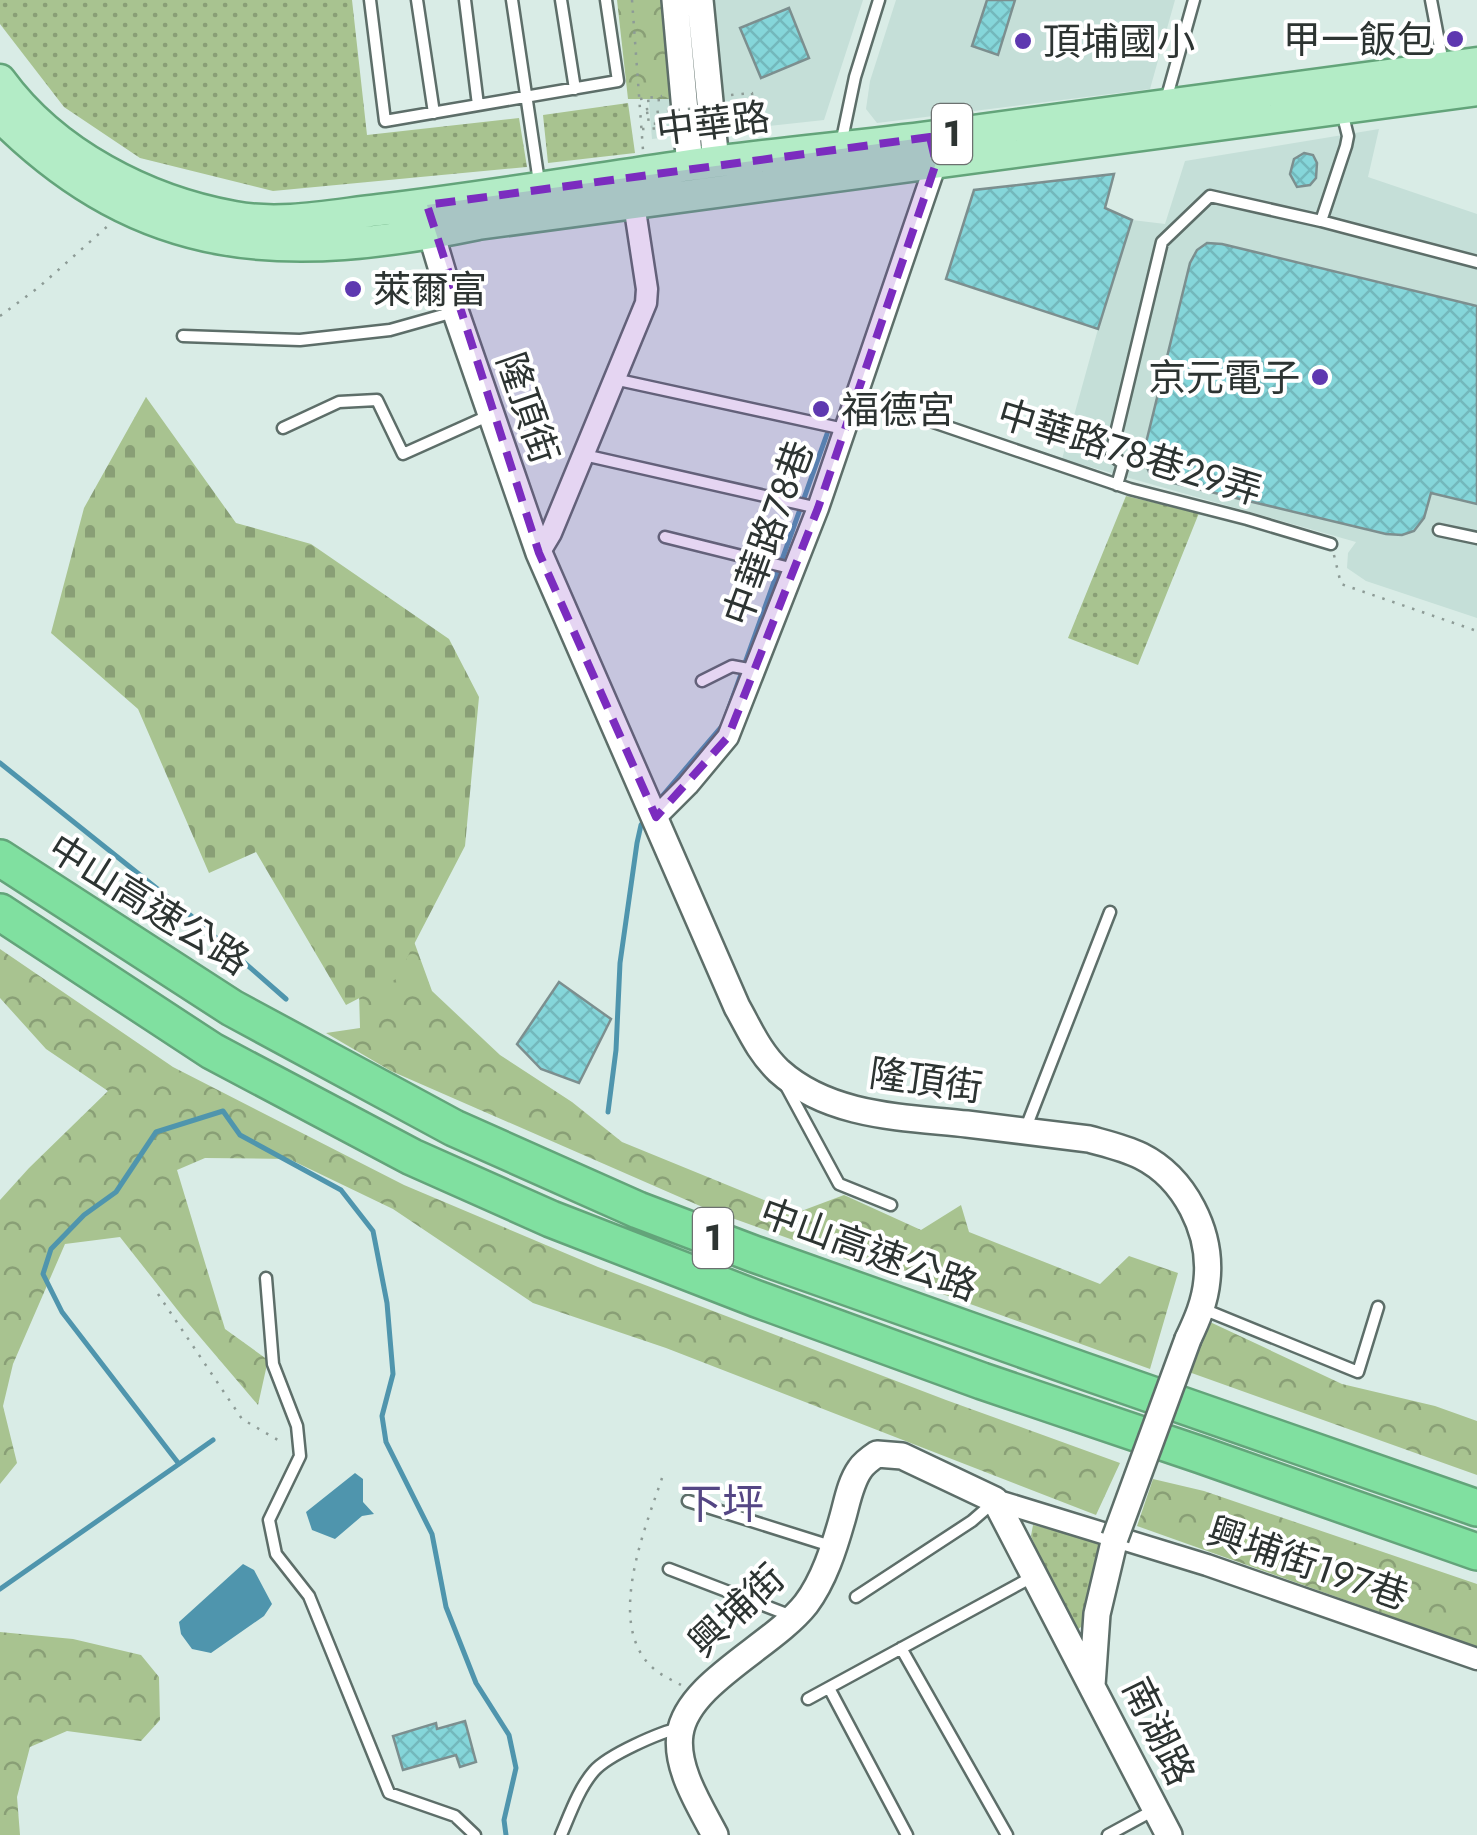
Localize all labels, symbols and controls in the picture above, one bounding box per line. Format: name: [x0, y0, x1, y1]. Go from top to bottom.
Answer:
place label: 甲一飯包: [1283, 12, 1435, 67]
place label: 頂埔國小: [1043, 14, 1195, 69]
marker: 甲一飯包: [1444, 28, 1466, 50]
marker: 頂埔國小: [1012, 30, 1034, 52]
street label: 中華路: [653, 89, 773, 157]
road number: 1: [932, 104, 972, 164]
place label: 萊爾富: [373, 262, 487, 317]
marker: 萊爾富: [342, 278, 364, 300]
street label: 隆頂街: [483, 345, 573, 471]
place label: 京元電子: [1148, 350, 1300, 405]
marker: 京元電子: [1309, 366, 1331, 388]
place label: 福德宮: [841, 382, 955, 437]
street label: 中華路78巷29弄: [991, 386, 1269, 518]
marker: 福德宮: [810, 398, 832, 420]
street label: 中華路78巷: [709, 433, 827, 633]
street label: 中山高速公路: [38, 820, 260, 988]
street label: 隆頂街: [866, 1045, 986, 1115]
street label: 中山高速公路: [752, 1184, 986, 1314]
road number: 1: [693, 1208, 733, 1268]
district label: 下坪: [680, 1474, 764, 1535]
street label: 興埔街197巷: [1200, 1503, 1416, 1623]
street label: 興埔街: [676, 1551, 796, 1669]
street label: 南湖路: [1109, 1668, 1209, 1794]

